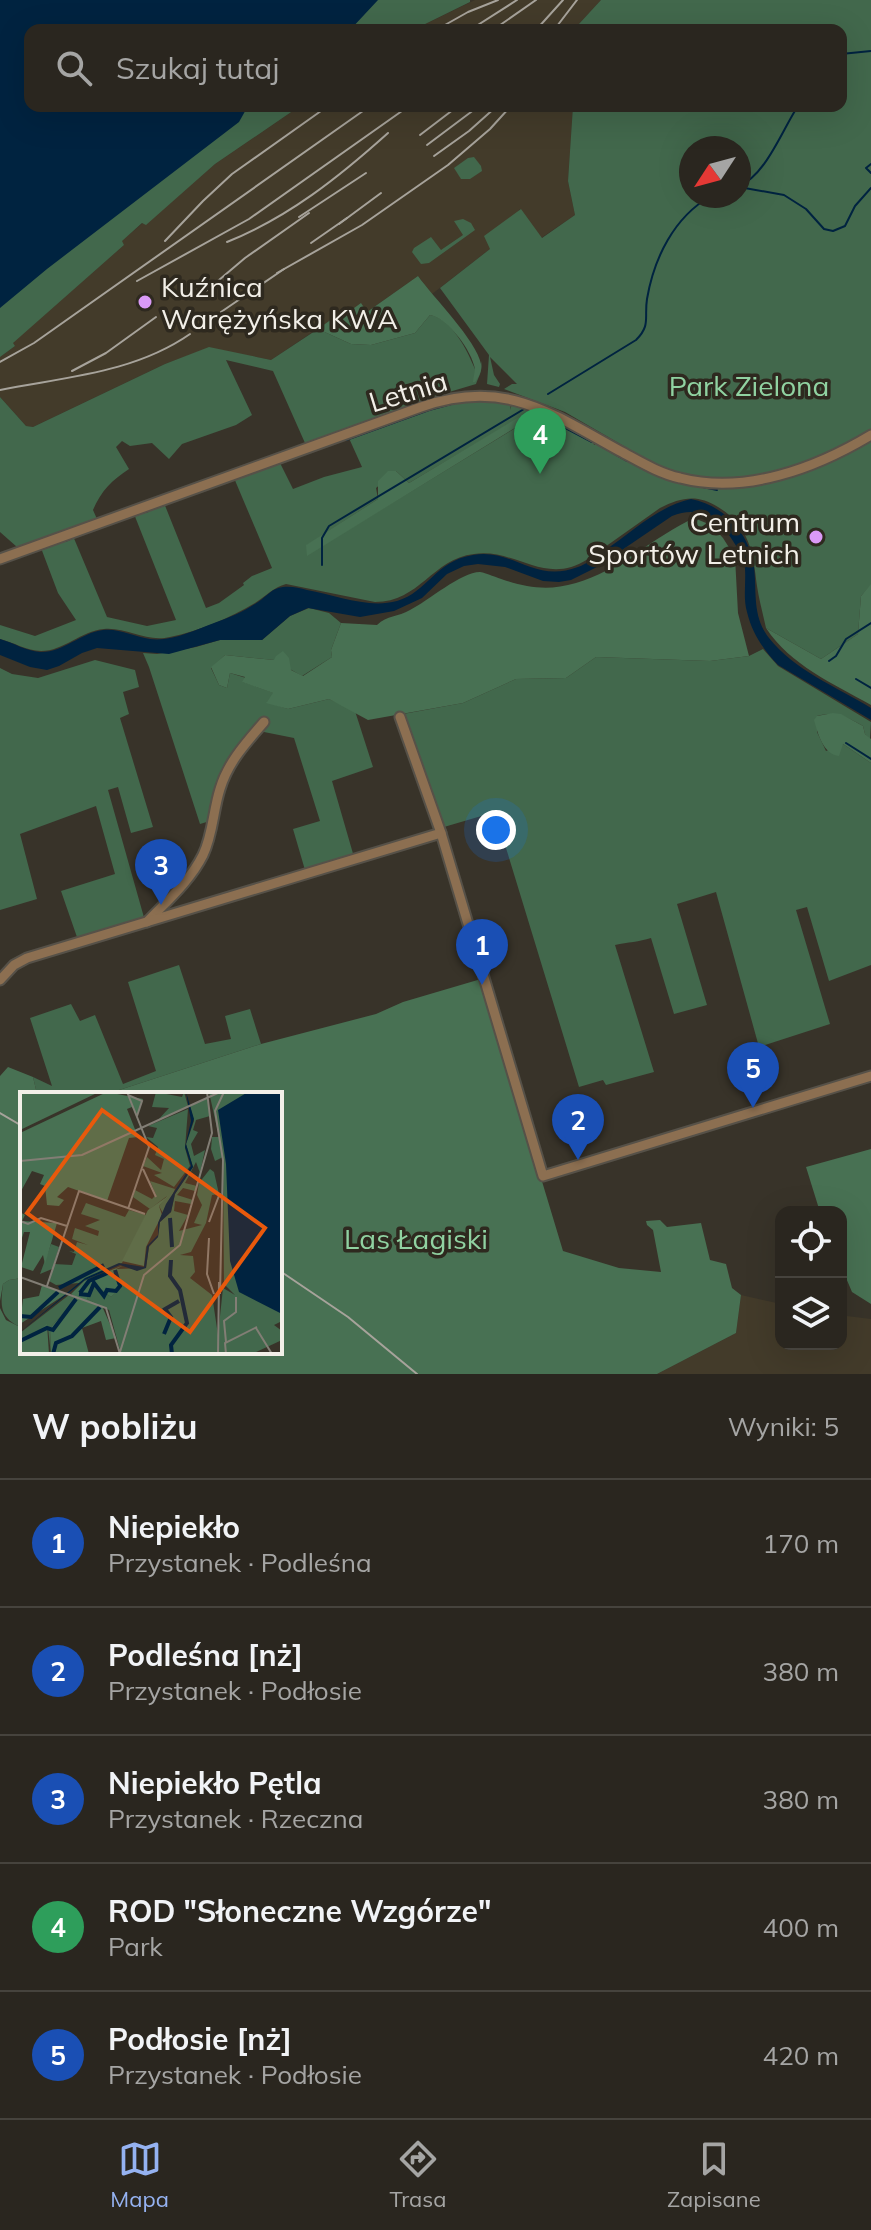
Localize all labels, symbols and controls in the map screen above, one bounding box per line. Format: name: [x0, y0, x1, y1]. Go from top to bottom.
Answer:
search box: [24, 24, 847, 112]
icon: search: [52, 46, 96, 90]
text: Szukaj tutaj: [116, 49, 279, 87]
north arrow: [679, 136, 751, 208]
place label: Kuźnica Warężyńska KWA: [161, 269, 398, 336]
marker: Kuźnica Warężyńska KWA: [136, 293, 154, 311]
street label: Letnia: [365, 363, 451, 419]
park label: Park Zielona: [669, 368, 829, 403]
pin: 4: [514, 408, 566, 474]
place label: Centrum Sportów Letnich: [588, 504, 800, 571]
marker: Centrum Sportów Letnich: [807, 528, 825, 546]
your location: [476, 810, 516, 850]
pin: 3: [135, 839, 187, 905]
pin: 1: [456, 919, 508, 985]
pin: 5: [727, 1042, 779, 1108]
inset map: [20, 1092, 282, 1354]
pin: 2: [552, 1094, 604, 1160]
map controls: [775, 1206, 847, 1350]
button: locate: [775, 1206, 847, 1278]
park label: Las Łagiski: [344, 1221, 488, 1256]
button: layers: [775, 1278, 847, 1350]
text: W pobliżu: [32, 1405, 198, 1448]
text: Wyniki: 5: [728, 1410, 839, 1443]
text: Niepiekło: [108, 1508, 240, 1546]
text: 1: [50, 1527, 66, 1560]
text: 170 m: [763, 1527, 839, 1560]
text: Przystanek · Podleśna: [108, 1546, 372, 1579]
text: Podleśna [nż]: [108, 1636, 303, 1674]
text: 2: [50, 1655, 66, 1688]
text: 380 m: [763, 1655, 839, 1688]
text: Przystanek · Podłosie: [108, 1674, 362, 1707]
text: Niepiekło Pętla: [108, 1764, 322, 1802]
text: 3: [50, 1783, 66, 1816]
text: 380 m: [763, 1783, 839, 1816]
text: Przystanek · Rzeczna: [108, 1802, 363, 1835]
text: ROD "Słoneczne Wzgórze": [108, 1892, 491, 1930]
text: 4: [50, 1911, 66, 1944]
text: 400 m: [763, 1911, 839, 1944]
text: Park: [108, 1930, 163, 1963]
text: Podłosie [nż]: [108, 2020, 292, 2058]
text: 5: [50, 2039, 66, 2072]
text: 420 m: [763, 2039, 839, 2072]
text: Przystanek · Podłosie: [108, 2058, 362, 2091]
tab: Mapa: [110, 2137, 169, 2213]
tab: Trasa: [390, 2137, 446, 2213]
tab: Zapisane: [667, 2137, 761, 2213]

